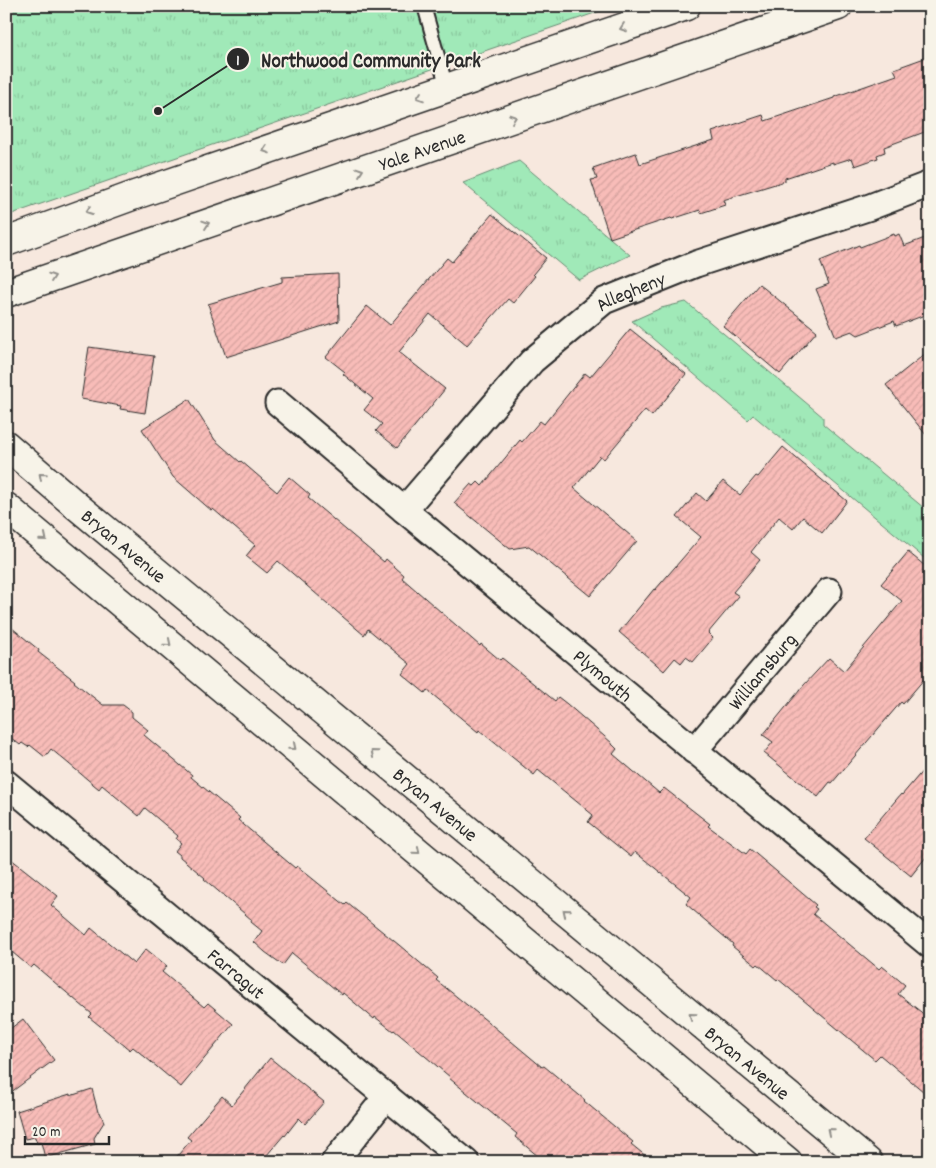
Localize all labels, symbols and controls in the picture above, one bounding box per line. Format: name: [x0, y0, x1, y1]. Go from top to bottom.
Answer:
one-way arrow: [620, 22, 628, 32]
callout: Northwood Community Park: [226, 41, 491, 77]
text: Northwood Community Park: [261, 48, 481, 78]
text: 1: [236, 51, 240, 73]
one-way arrow: [416, 91, 425, 101]
one-way arrow: [509, 114, 517, 124]
street label: Yale Avenue: [376, 124, 470, 180]
one-way arrow: [262, 144, 271, 154]
one-way arrow: [355, 167, 363, 177]
one-way arrow: [85, 205, 94, 215]
one-way arrow: [201, 220, 210, 230]
street label: Allegheny: [590, 266, 671, 320]
one-way arrow: [48, 273, 56, 283]
one-way arrow: [39, 473, 48, 482]
street label: Bryan Avenue: [74, 504, 171, 591]
one-way arrow: [38, 533, 47, 542]
street label: Williamsburg: [723, 628, 805, 717]
one-way arrow: [162, 637, 171, 645]
street label: Plymouth: [566, 644, 637, 710]
one-way arrow: [287, 742, 296, 751]
one-way arrow: [371, 750, 380, 758]
street label: Bryan Avenue: [385, 762, 483, 850]
one-way arrow: [412, 846, 421, 855]
one-way arrow: [563, 909, 572, 918]
street label: Farragut: [200, 943, 270, 1008]
one-way arrow: [688, 1013, 697, 1022]
street label: Bryan Avenue: [697, 1021, 795, 1108]
scale bar: [25, 1113, 109, 1145]
text: 20 m: [32, 1122, 60, 1144]
one-way arrow: [827, 1128, 836, 1136]

